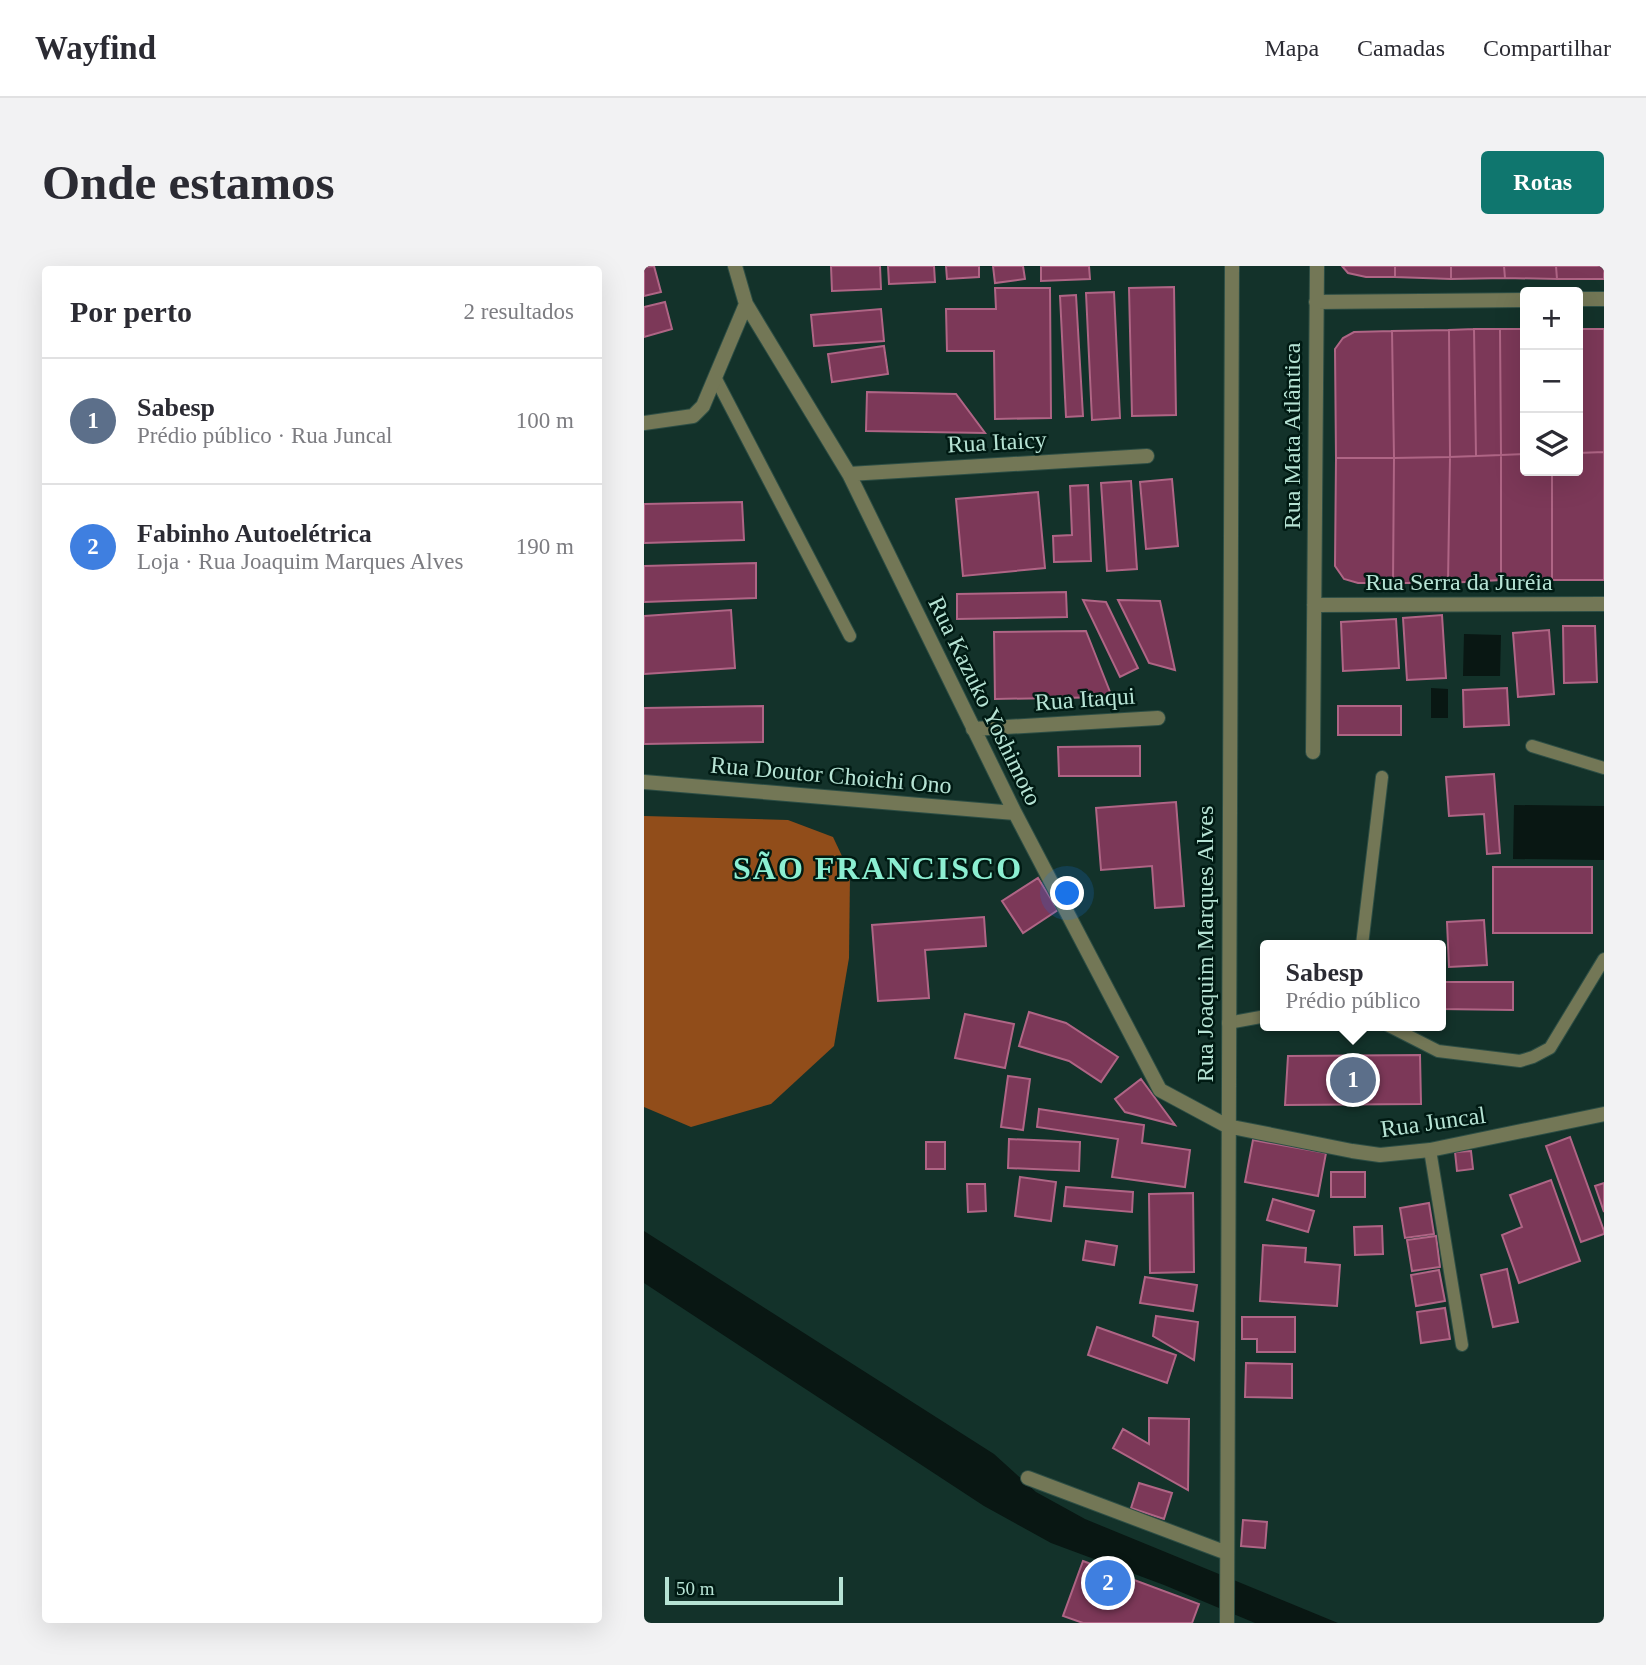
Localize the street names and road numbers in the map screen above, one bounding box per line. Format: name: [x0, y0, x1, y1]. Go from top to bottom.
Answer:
street label: Rua Mata Atlântica: [1279, 342, 1305, 529]
street label: Rua Itaicy: [947, 426, 1047, 458]
street label: Rua Serra da Juréia: [1365, 569, 1553, 595]
street label: Rua Kazuko Yoshimoto: [923, 593, 1047, 809]
street label: Rua Itaqui: [1034, 682, 1136, 715]
street label: Rua Doutor Choichi Ono: [709, 752, 953, 798]
street label: Rua Joaquim Marques Alves: [1192, 806, 1218, 1082]
street label: Rua Juncal: [1379, 1102, 1488, 1142]

